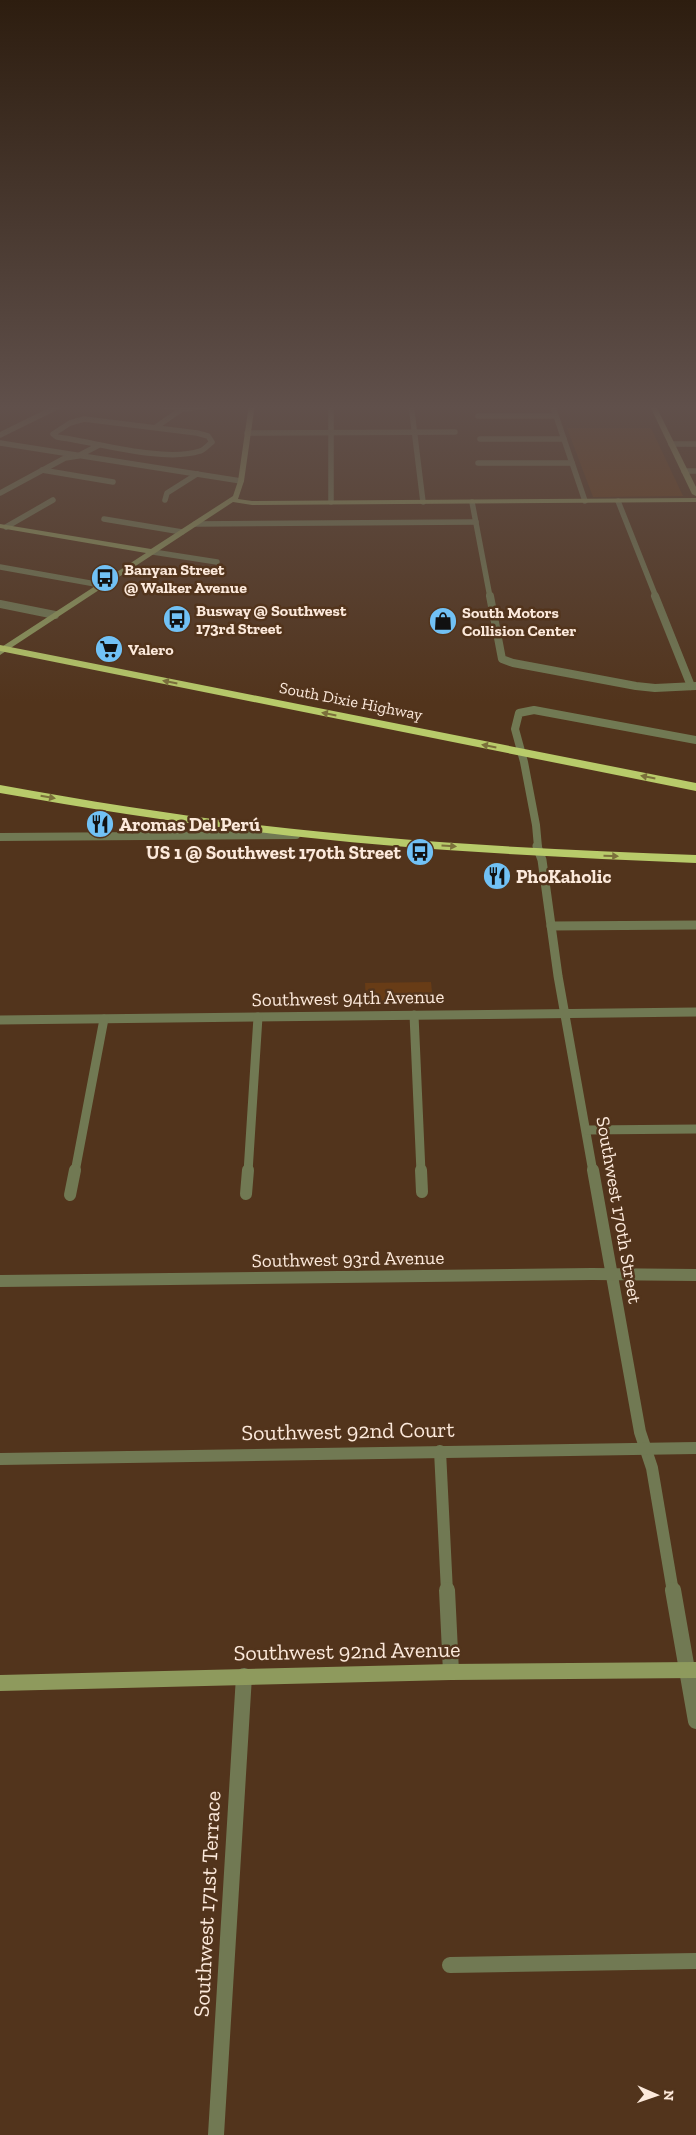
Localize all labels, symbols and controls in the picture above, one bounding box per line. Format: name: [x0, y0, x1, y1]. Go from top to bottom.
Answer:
place label: Banyan Street @ Walker Avenue: [124, 560, 247, 597]
bus stop icon: Banyan Street @ Walker Avenue: [90, 563, 120, 593]
place label: Busway @ Southwest 173rd Street: [196, 601, 347, 638]
place label: South Motors Collision Center: [462, 603, 576, 640]
bus stop icon: Busway @ Southwest 173rd Street: [162, 604, 192, 634]
shop icon: South Motors Collision Center: [428, 606, 458, 636]
supermarket icon: Valero: [94, 634, 124, 664]
place label: Valero: [128, 640, 174, 659]
one-way arrow: [163, 678, 178, 686]
street label: South Dixie Highway: [278, 678, 425, 724]
one-way arrow: [321, 709, 337, 717]
one-way arrow: [480, 741, 496, 749]
one-way arrow: [640, 773, 656, 781]
one-way arrow: [40, 794, 56, 802]
restaurant icon: Aromas Del Perú: [85, 809, 115, 839]
place label: Aromas Del Perú: [119, 813, 260, 836]
bus stop icon: US 1 @ Southwest 170th Street: [405, 837, 435, 867]
place label: US 1 @ Southwest 170th Street: [146, 841, 401, 864]
one-way arrow: [441, 842, 457, 850]
one-way arrow: [604, 853, 620, 861]
restaurant icon: PhoKaholic: [482, 861, 512, 891]
place label: PhoKaholic: [516, 865, 611, 888]
street label: Southwest 94th Avenue: [252, 985, 445, 1011]
street label: Southwest 170th Street: [591, 1115, 647, 1305]
street label: Southwest 93rd Avenue: [252, 1246, 445, 1272]
street label: Southwest 92nd Court: [241, 1416, 456, 1446]
street label: Southwest 92nd Avenue: [233, 1636, 461, 1666]
street label: Southwest 171st Terrace: [188, 1790, 226, 2018]
north arrow: [631, 2070, 681, 2120]
text: N: [660, 2090, 677, 2101]

